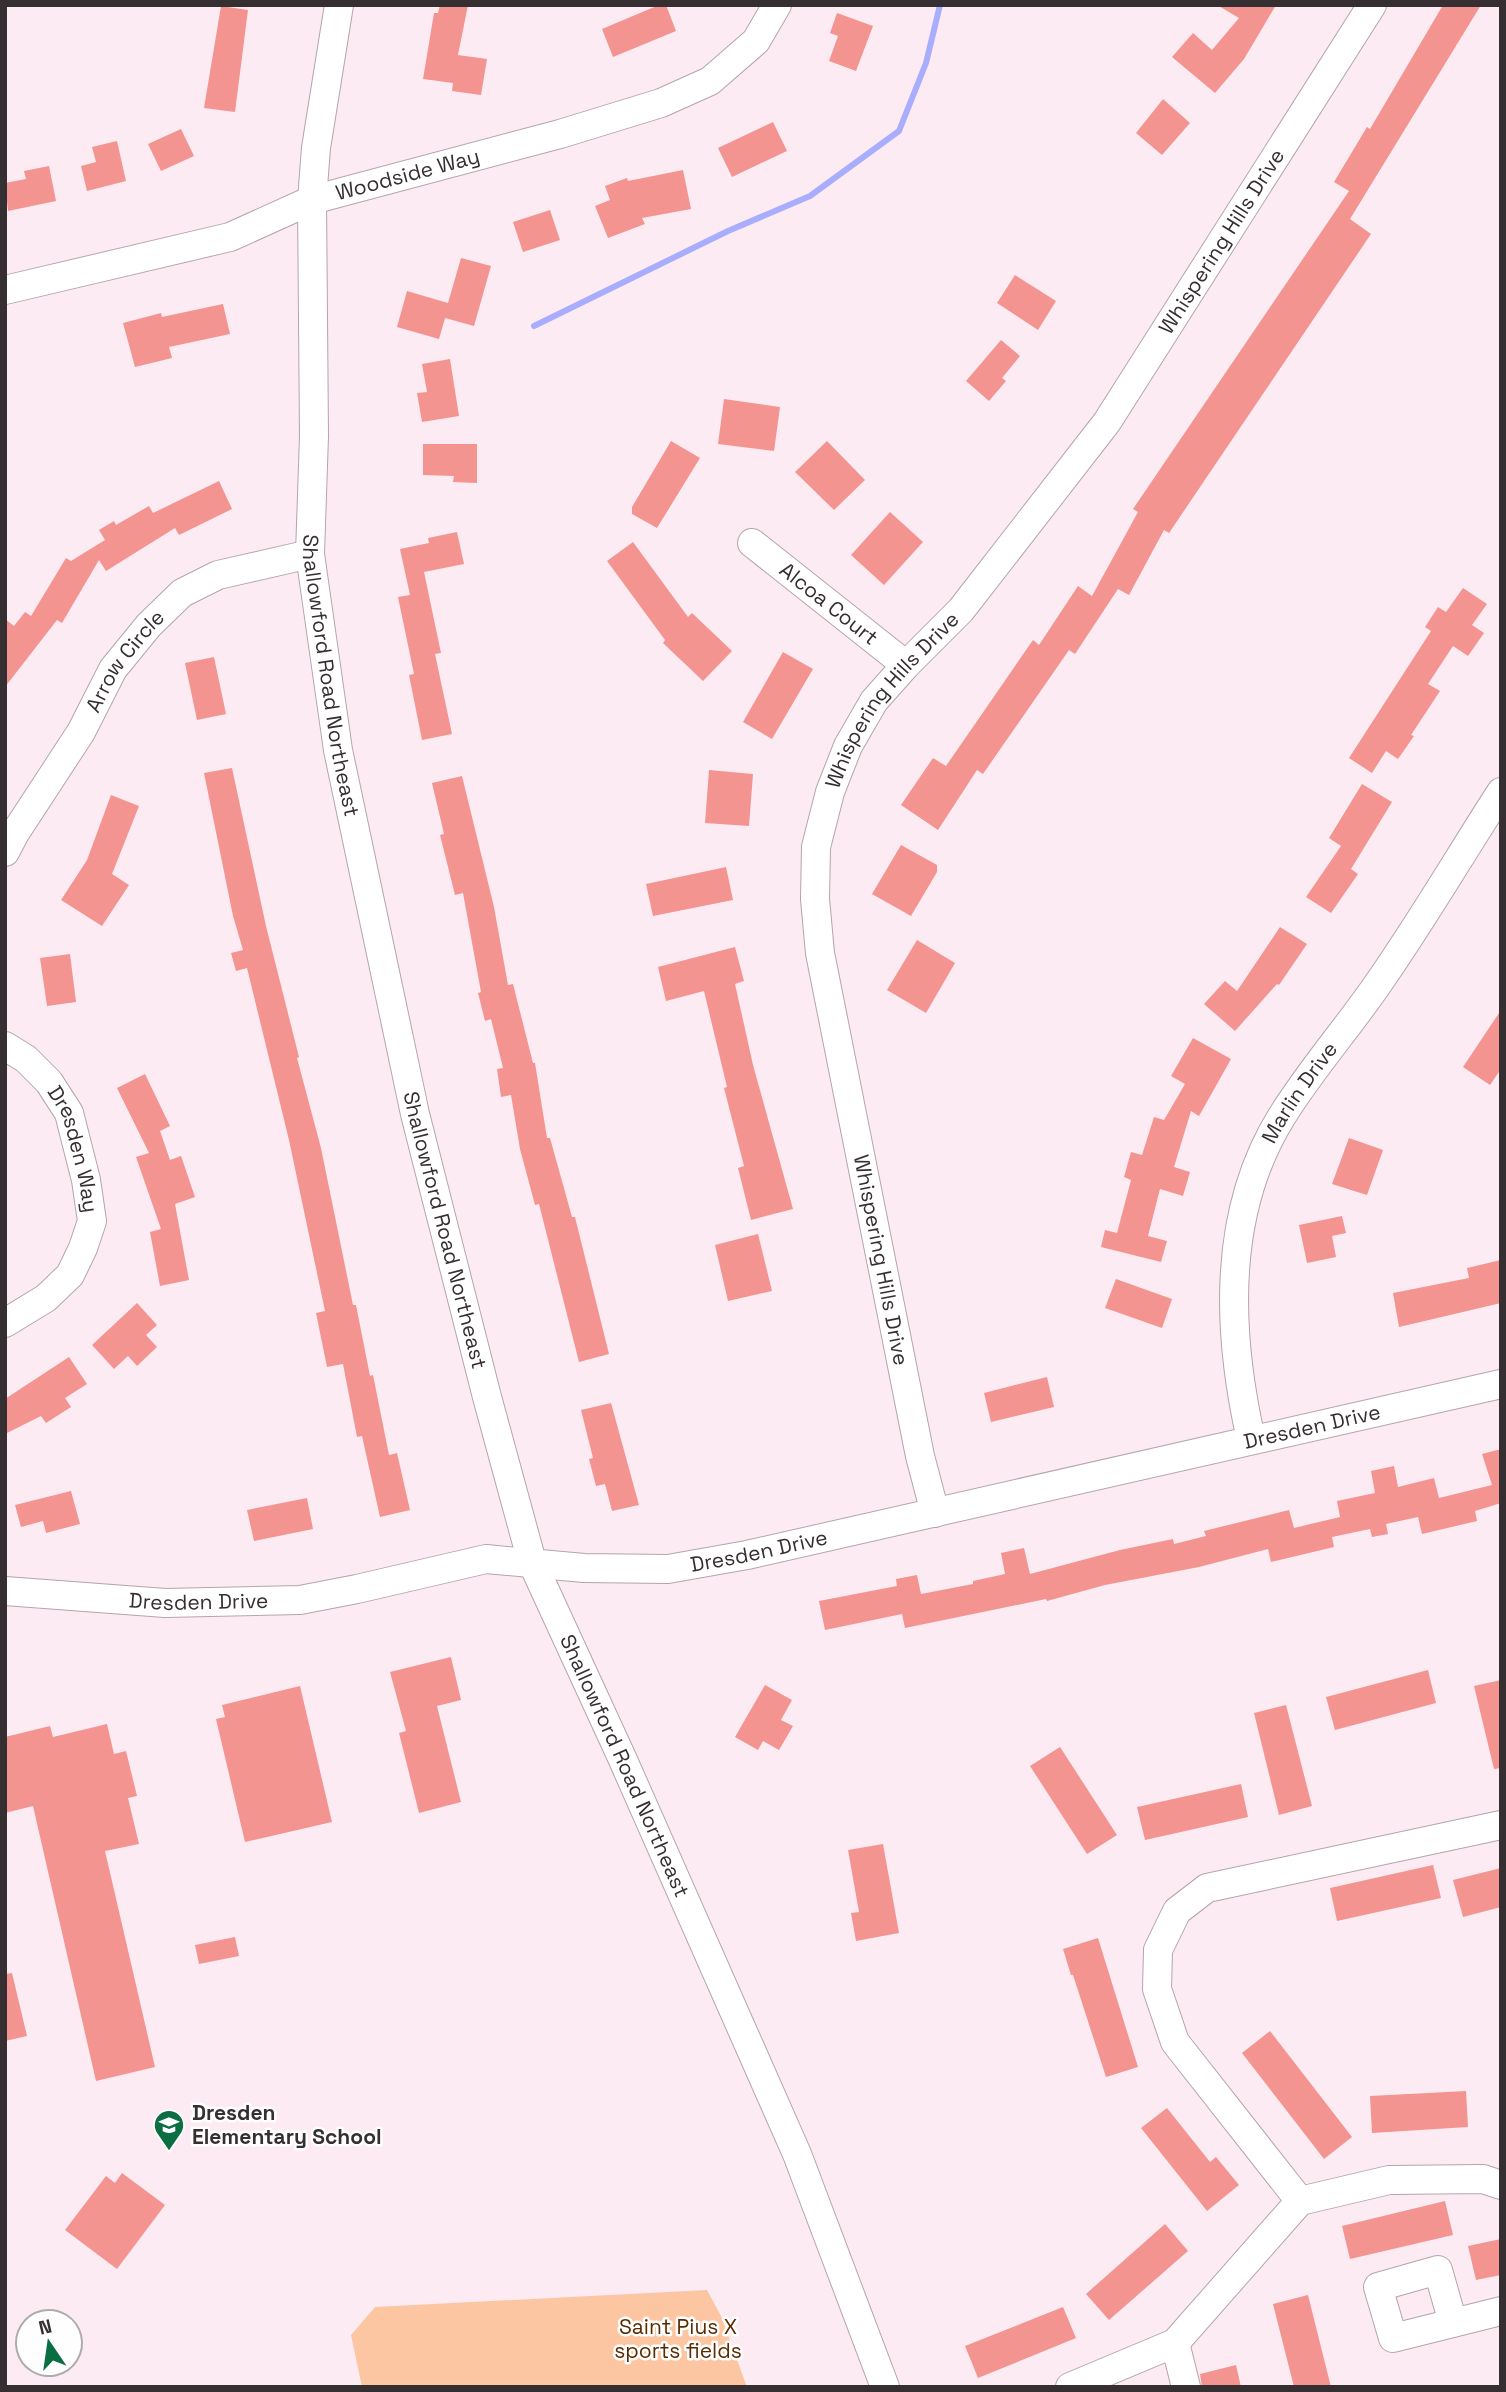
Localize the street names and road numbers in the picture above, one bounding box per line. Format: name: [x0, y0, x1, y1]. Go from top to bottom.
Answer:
street label: Woodside Way: [332, 142, 482, 206]
street label: Whispering Hills Drive: [1152, 144, 1290, 339]
street label: Shallowford Road Northeast: [297, 534, 366, 819]
street label: Alcoa Court: [774, 556, 884, 651]
street label: Arrow Circle: [79, 604, 170, 717]
street label: Whispering Hills Drive: [819, 606, 965, 792]
street label: Marlin Drive: [1255, 1036, 1343, 1148]
street label: Dresden Way: [42, 1080, 105, 1214]
street label: Shallowford Road Northeast: [398, 1089, 493, 1372]
street label: Whispering Hills Drive: [848, 1152, 915, 1368]
street label: Dresden Drive: [1241, 1398, 1383, 1455]
street label: Dresden Drive: [688, 1523, 830, 1578]
street label: Dresden Drive: [128, 1586, 269, 1616]
street label: Shallowford Road Northeast: [554, 1630, 696, 1901]

